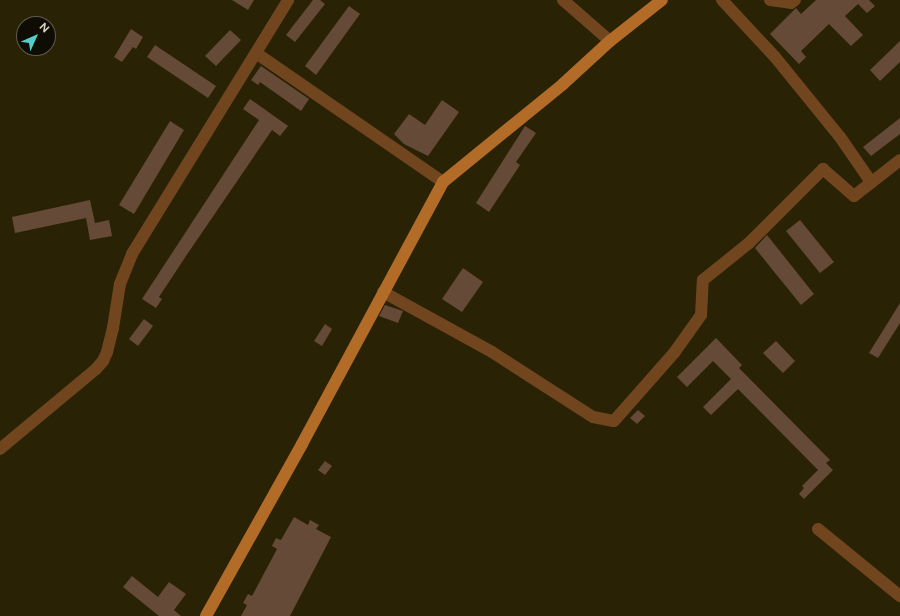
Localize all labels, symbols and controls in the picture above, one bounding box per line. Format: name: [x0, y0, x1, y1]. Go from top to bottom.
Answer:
north arrow: [16, 16, 56, 56]
text: N: [37, 20, 52, 35]

